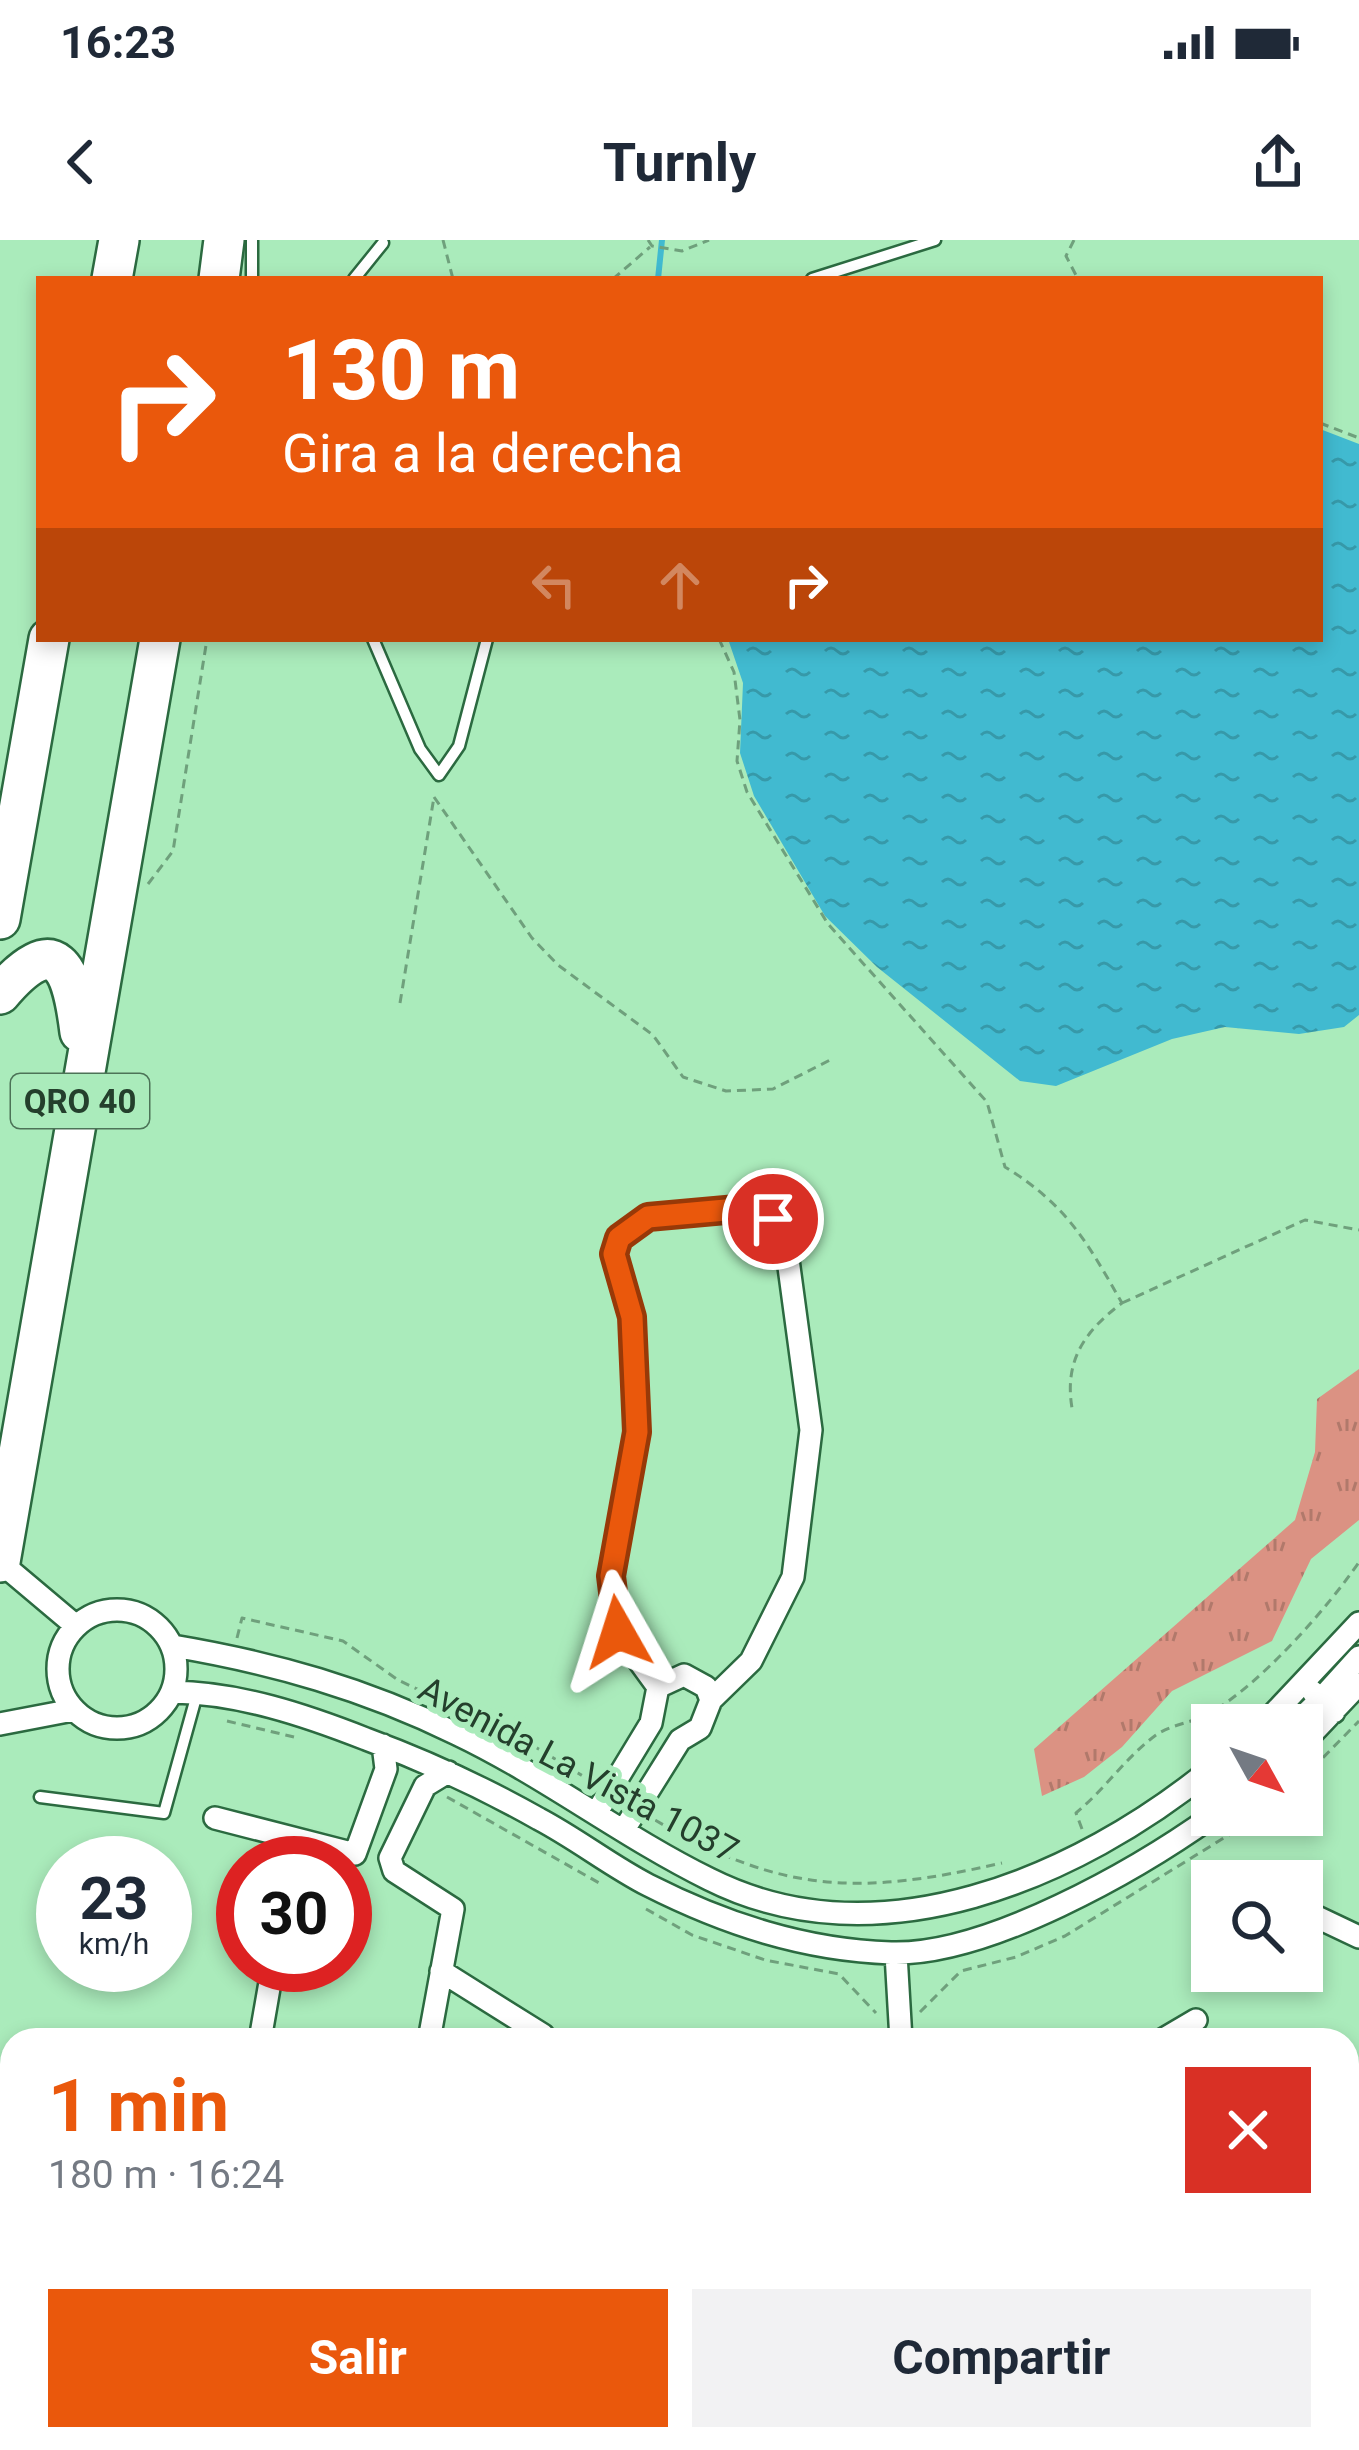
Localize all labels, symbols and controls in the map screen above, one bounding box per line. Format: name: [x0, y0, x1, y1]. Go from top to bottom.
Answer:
text: 16:23: [60, 16, 176, 69]
icon: back: [48, 129, 114, 195]
icon: share: [1245, 129, 1311, 195]
text: Turnly: [603, 131, 756, 194]
text: 130 m: [282, 321, 520, 420]
icon: right: [84, 324, 240, 480]
text: Gira a la derecha: [282, 422, 684, 485]
icon: left: [521, 552, 587, 618]
icon: ahead: [647, 552, 713, 618]
icon: right: [773, 552, 839, 618]
road number: QRO 40: [11, 1074, 149, 1128]
pin: [722, 1168, 824, 1270]
icon: arrive: [740, 1186, 806, 1252]
position arrow: [555, 1569, 681, 1695]
street label: Avenida La Vista 1037: [412, 1668, 745, 1872]
north arrow: [1191, 1704, 1323, 1836]
map controls: [1191, 1704, 1323, 1992]
speed limit sign: 30: [216, 1836, 372, 1992]
button: search: [1191, 1860, 1323, 1992]
text: 23: [80, 1863, 148, 1934]
text: km/h: [79, 1926, 149, 1961]
text: 1 min: [48, 2064, 229, 2149]
button: close: [1185, 2067, 1311, 2193]
text: 180 m · 16:24: [48, 2152, 284, 2198]
button: Salir: [48, 2289, 668, 2427]
button: Compartir: [692, 2289, 1311, 2427]

